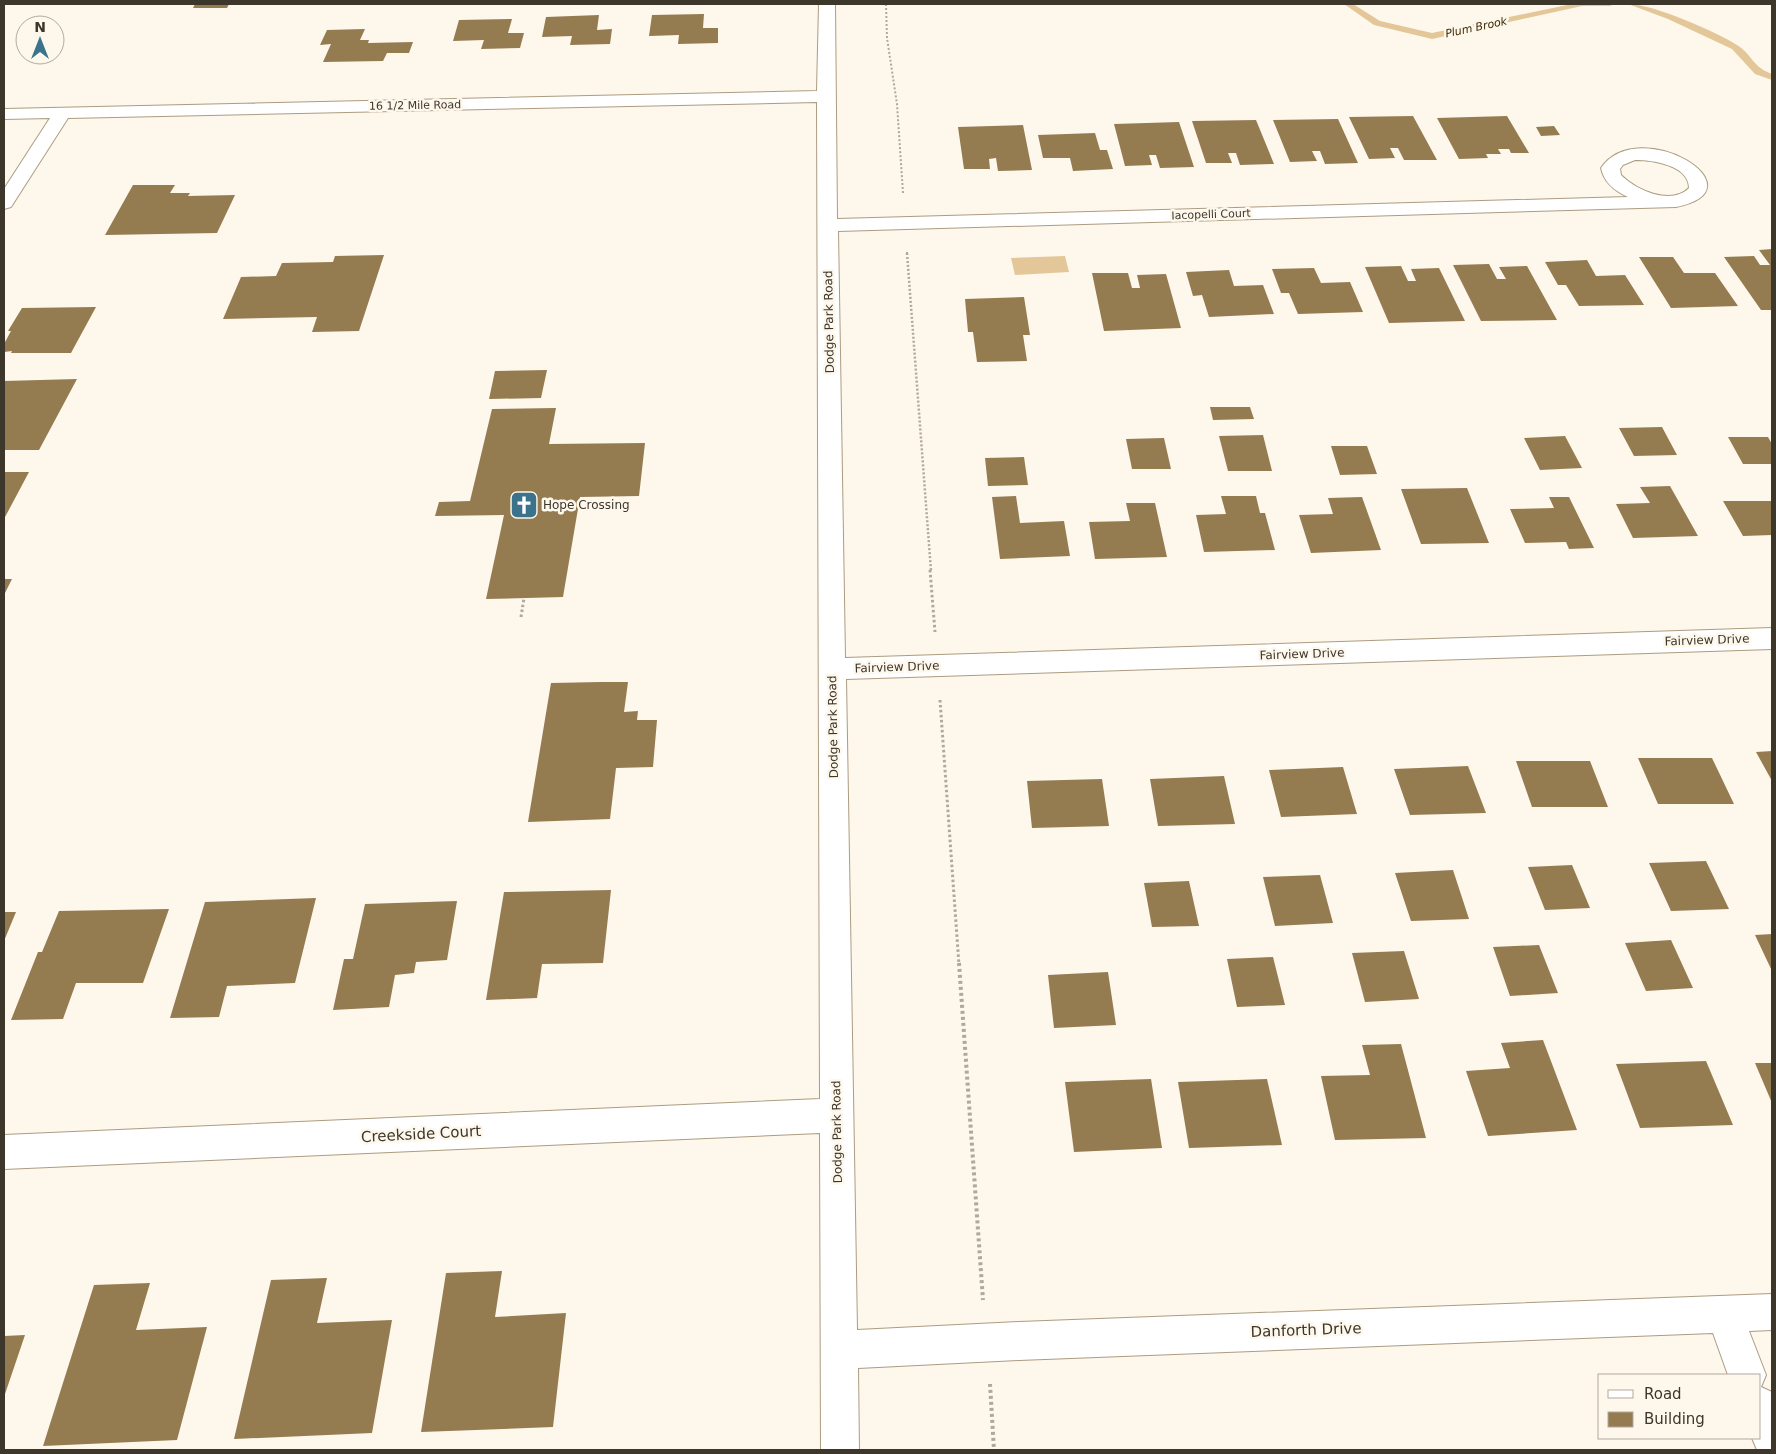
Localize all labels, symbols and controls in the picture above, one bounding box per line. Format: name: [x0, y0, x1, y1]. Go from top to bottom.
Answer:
water label: Plum Brook: [1444, 14, 1509, 40]
north arrow: [15, 15, 65, 65]
text: N: [34, 19, 46, 35]
street label: 16 1/2 Mile Road: [369, 98, 461, 113]
street label: Iacopelli Court: [1171, 207, 1252, 222]
street label: Dodge Park Road: [821, 270, 837, 374]
church icon: Hope Crossing: [509, 490, 539, 520]
place label: Hope Crossing: [543, 498, 630, 512]
street label: Fairview Drive: [1664, 632, 1750, 648]
street label: Fairview Drive: [1259, 646, 1345, 662]
street label: Fairview Drive: [854, 659, 940, 675]
street label: Dodge Park Road: [825, 675, 841, 779]
street label: Dodge Park Road: [829, 1080, 845, 1184]
street label: Creekside Court: [361, 1122, 482, 1146]
street label: Danforth Drive: [1250, 1319, 1362, 1341]
legend: [1598, 1374, 1761, 1439]
text: Road: [1644, 1385, 1682, 1403]
text: Building: [1644, 1410, 1705, 1428]

